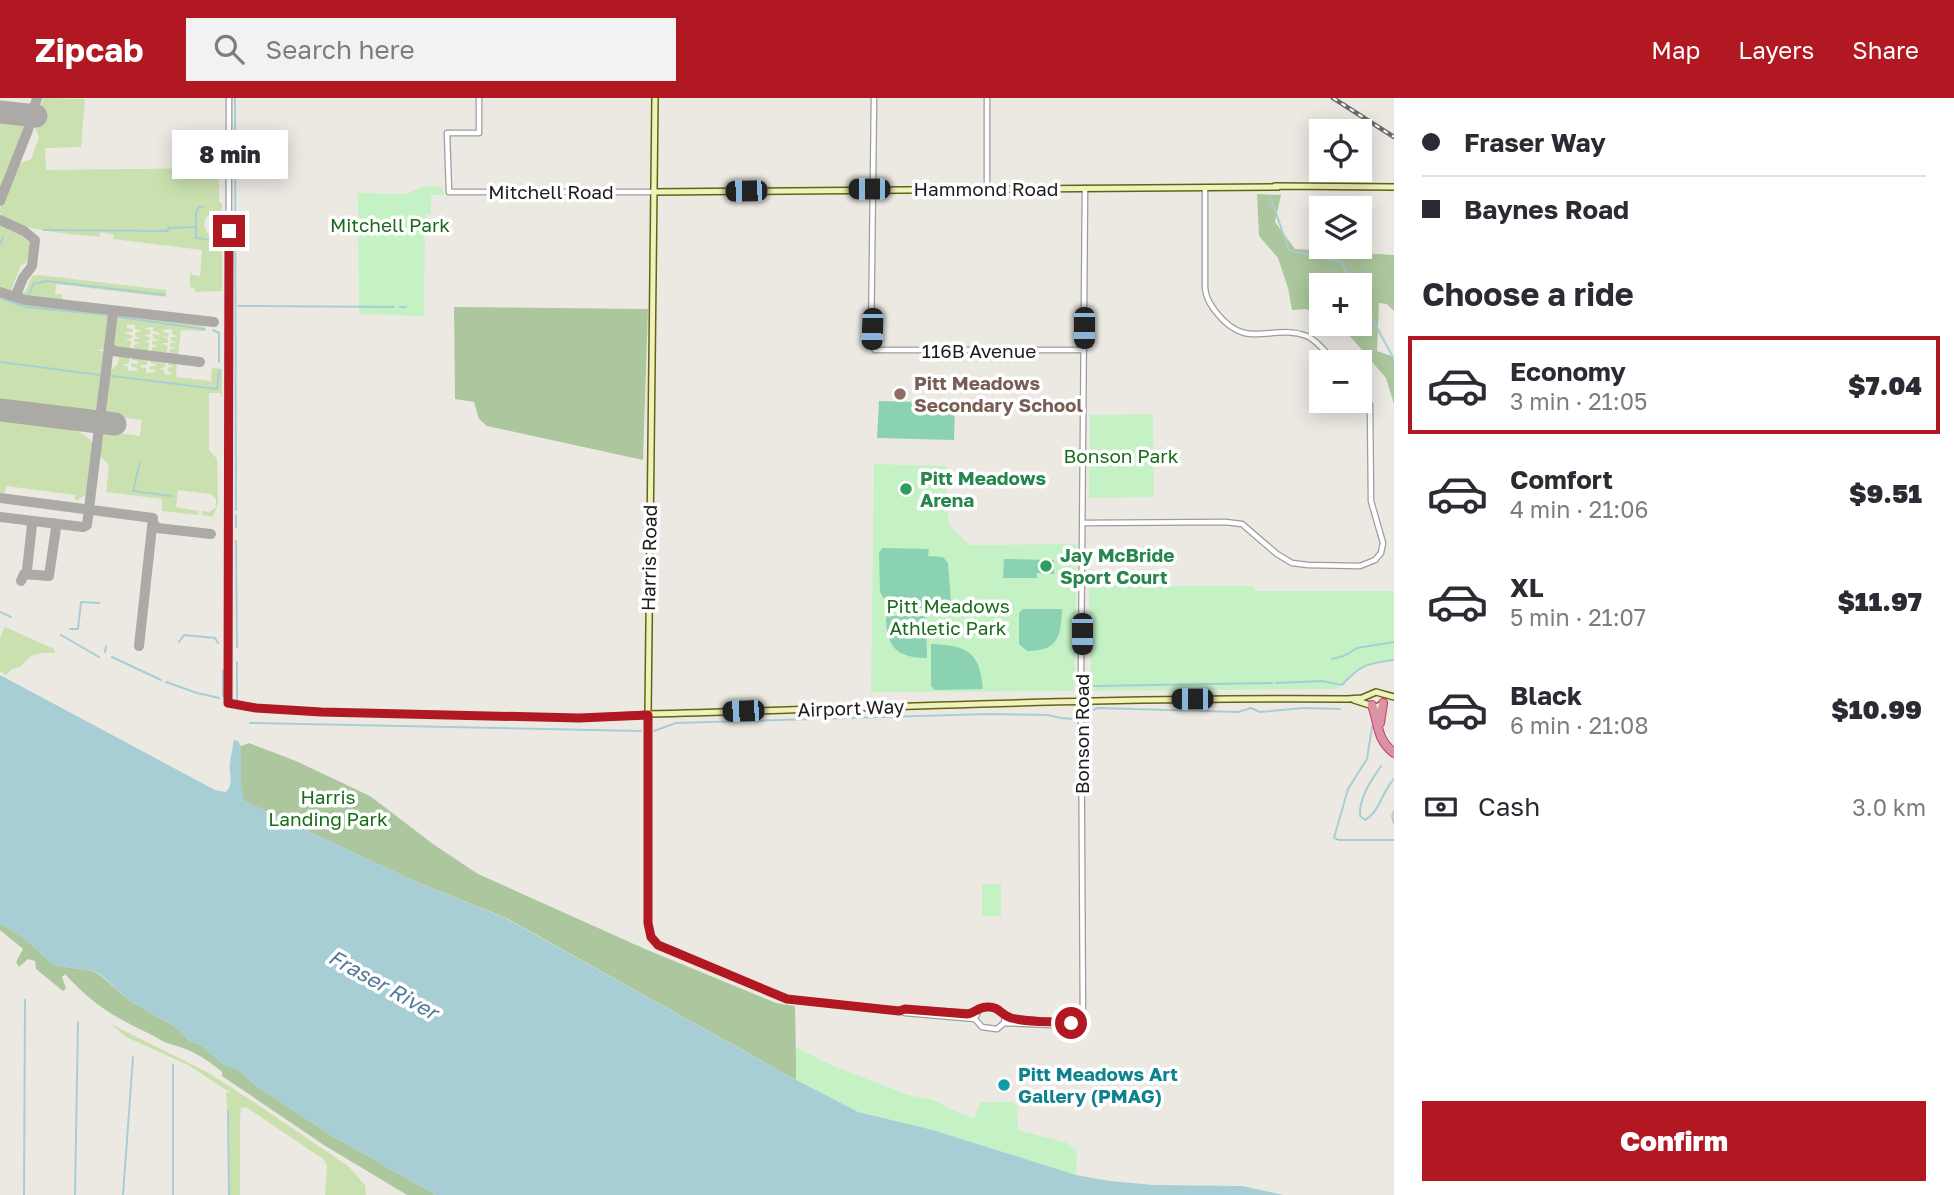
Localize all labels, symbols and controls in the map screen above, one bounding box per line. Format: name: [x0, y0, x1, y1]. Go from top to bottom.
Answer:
search box: [186, 18, 676, 81]
text: Zipcab: [35, 30, 144, 69]
icon: search: [210, 30, 248, 68]
text: Search here: [266, 34, 415, 65]
text: Map: [1651, 35, 1700, 64]
text: Layers: [1738, 35, 1814, 64]
text: Share: [1852, 35, 1919, 64]
map controls: [1309, 119, 1372, 413]
button: locate: [1309, 119, 1372, 182]
text: Fraser Way: [1464, 127, 1606, 158]
callout: 8 min: [171, 130, 287, 178]
text: 8 min: [199, 140, 261, 168]
street label: Hammond Road: [914, 177, 1058, 200]
car: [849, 179, 891, 200]
street label: Mitchell Road: [488, 180, 614, 203]
car: [725, 180, 768, 202]
text: Baynes Road: [1464, 194, 1629, 225]
button: layers: [1309, 196, 1372, 259]
park label: Mitchell Park: [330, 213, 450, 236]
route end: [213, 215, 245, 247]
button: +: [1309, 273, 1372, 336]
text: Choose a ride: [1422, 275, 1634, 313]
car: [1074, 307, 1095, 349]
car: [861, 308, 884, 350]
street label: 116B Avenue: [922, 339, 1036, 362]
button: −: [1309, 350, 1372, 413]
icon: car: [1426, 354, 1489, 417]
text: Economy: [1510, 356, 1626, 387]
text: $7.04: [1848, 370, 1922, 401]
place label: Pitt Meadows Secondary School: [914, 371, 1083, 416]
marker: Pitt Meadows Secondary School: [892, 386, 908, 402]
text: 3 min · 21:05: [1510, 387, 1647, 415]
park label: Bonson Park: [1064, 444, 1179, 467]
icon: car: [1426, 462, 1489, 525]
text: Comfort: [1510, 464, 1613, 495]
place label: Pitt Meadows Arena: [920, 466, 1047, 511]
text: $9.51: [1849, 478, 1922, 509]
marker: Pitt Meadows Arena: [898, 481, 914, 497]
text: 4 min · 21:06: [1510, 495, 1648, 523]
street label: Harris Road: [636, 505, 661, 611]
place label: Jay McBride Sport Court: [1060, 543, 1174, 588]
marker: Jay McBride Sport Court: [1038, 558, 1054, 574]
icon: car: [1426, 570, 1489, 633]
text: XL: [1510, 572, 1544, 603]
text: $11.97: [1837, 586, 1922, 617]
park label: Pitt Meadows Athletic Park: [886, 594, 1010, 639]
text: 5 min · 21:07: [1510, 603, 1646, 631]
car: [1072, 613, 1093, 655]
street label: Bonson Road: [1070, 674, 1093, 794]
icon: car: [1426, 678, 1489, 741]
text: Black: [1510, 680, 1582, 711]
car: [1172, 689, 1214, 710]
street label: Airport Way: [797, 694, 905, 721]
text: $10.99: [1831, 694, 1922, 725]
car: [722, 700, 765, 722]
text: 6 min · 21:08: [1510, 711, 1648, 739]
park label: Harris Landing Park: [268, 785, 388, 830]
icon: cash: [1422, 788, 1460, 826]
text: Cash: [1478, 791, 1540, 822]
text: 3.0 km: [1852, 793, 1926, 821]
water label: Fraser River: [324, 943, 445, 1026]
route start: [1055, 1007, 1087, 1039]
place label: Pitt Meadows Art Gallery (PMAG): [1018, 1062, 1178, 1107]
marker: Pitt Meadows Art Gallery (PMAG): [996, 1077, 1012, 1093]
button: Confirm: [1422, 1101, 1926, 1181]

